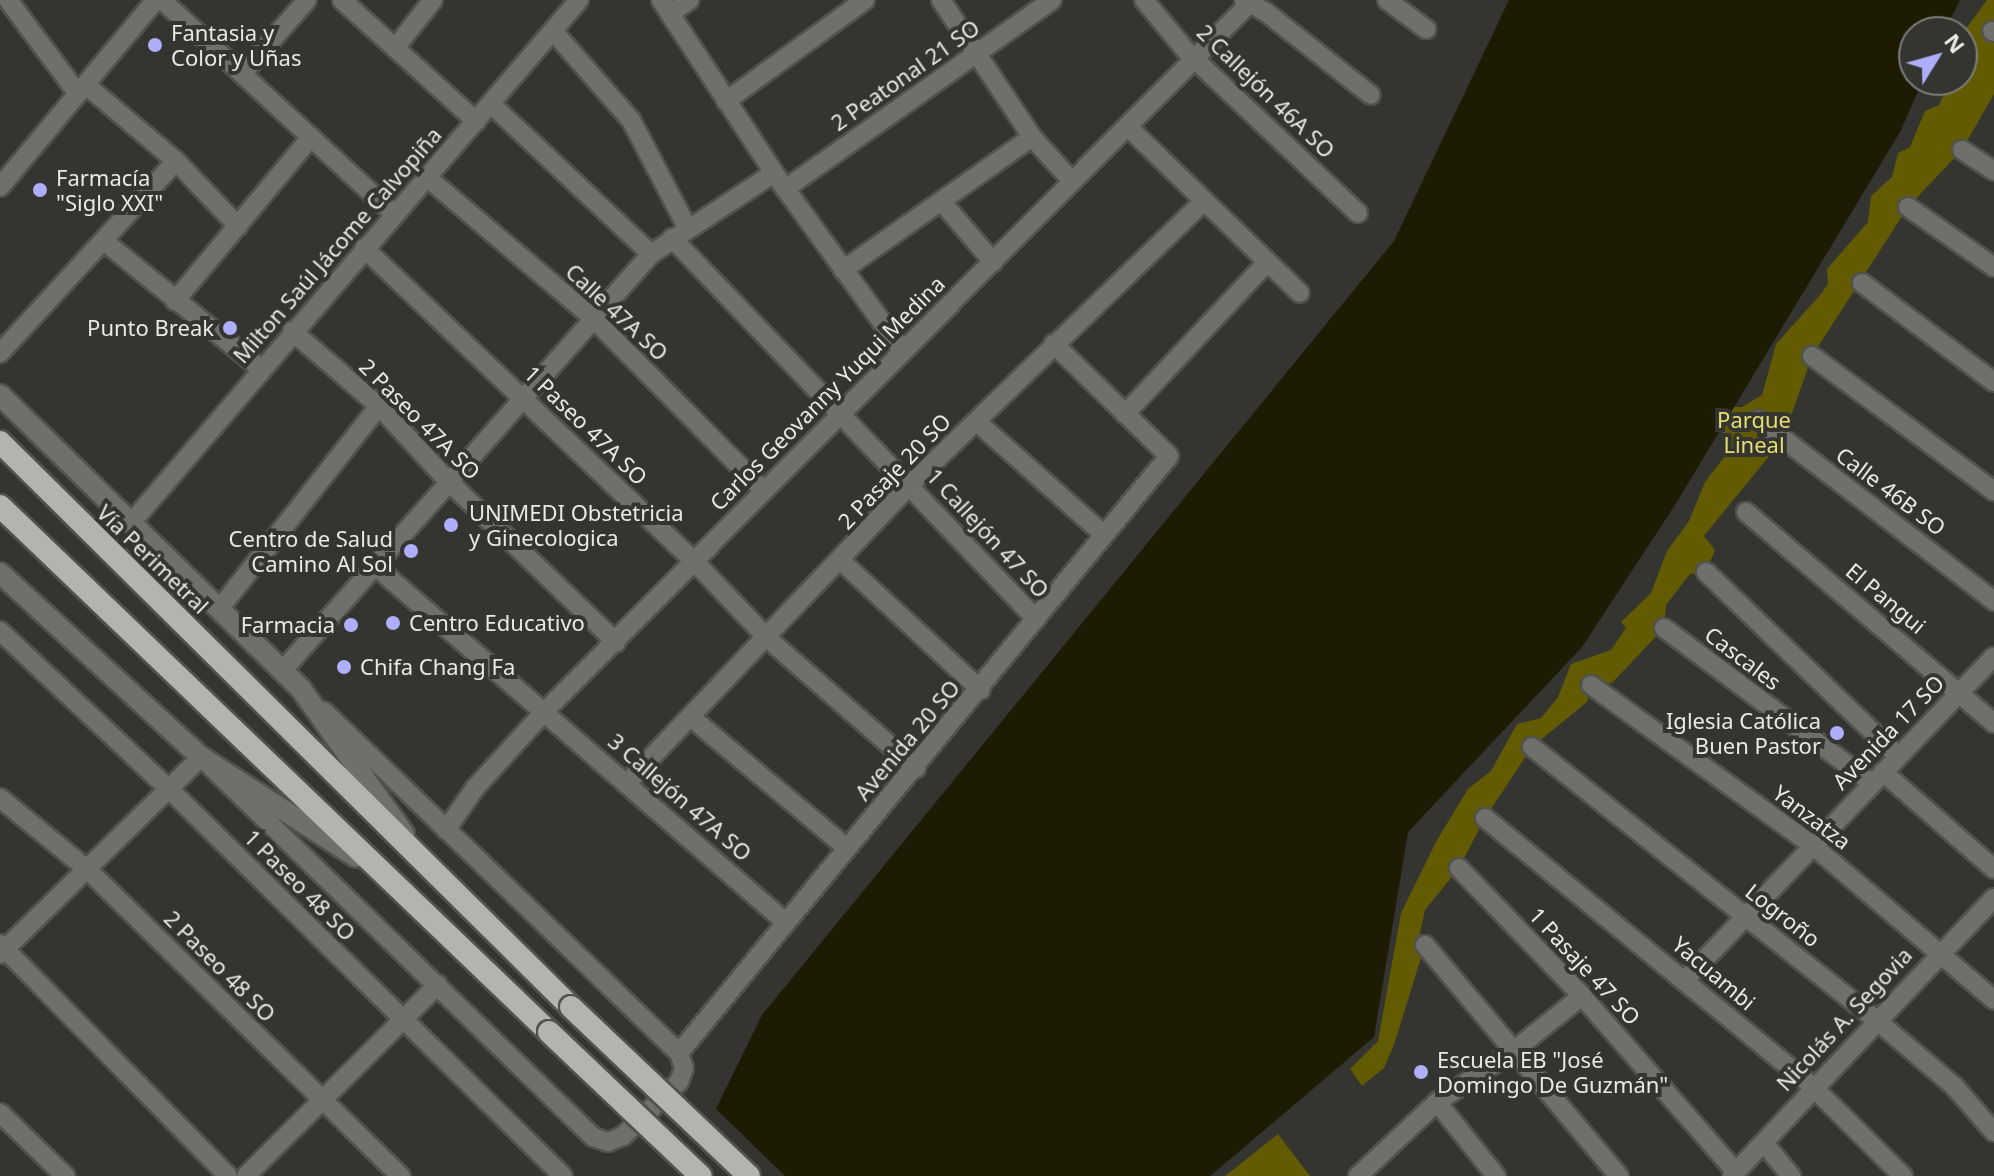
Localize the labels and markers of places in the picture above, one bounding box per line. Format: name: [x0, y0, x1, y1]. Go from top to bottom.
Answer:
place label: Fantasia y Color y Uñas: [171, 19, 302, 70]
marker: Fantasia y Color y Uñas: [146, 36, 164, 54]
place label: Farmacía "Siglo XXI": [56, 164, 163, 216]
marker: Farmacía "Siglo XXI": [31, 181, 49, 199]
place label: Punto Break: [87, 315, 214, 341]
marker: Punto Break: [221, 319, 239, 337]
place label: UNIMEDI Obstetricia y Ginecologica: [469, 499, 684, 550]
marker: UNIMEDI Obstetricia y Ginecologica: [440, 514, 462, 536]
place label: Centro de Salud Camino Al Sol: [229, 525, 393, 576]
marker: Centro de Salud Camino Al Sol: [400, 540, 422, 562]
place label: Centro Educativo: [409, 610, 585, 636]
place label: Farmacia: [241, 612, 335, 638]
marker: Centro Educativo: [384, 614, 402, 632]
marker: Farmacia: [342, 616, 360, 634]
place label: Chifa Chang Fa: [360, 654, 515, 680]
marker: Chifa Chang Fa: [335, 658, 353, 676]
place label: Iglesia Católica Buen Pastor: [1666, 707, 1821, 758]
marker: Iglesia Católica Buen Pastor: [1828, 724, 1846, 742]
place label: Escuela EB "José Domingo De Guzmán": [1437, 1046, 1668, 1098]
marker: Escuela EB "José Domingo De Guzmán": [1412, 1063, 1430, 1081]

